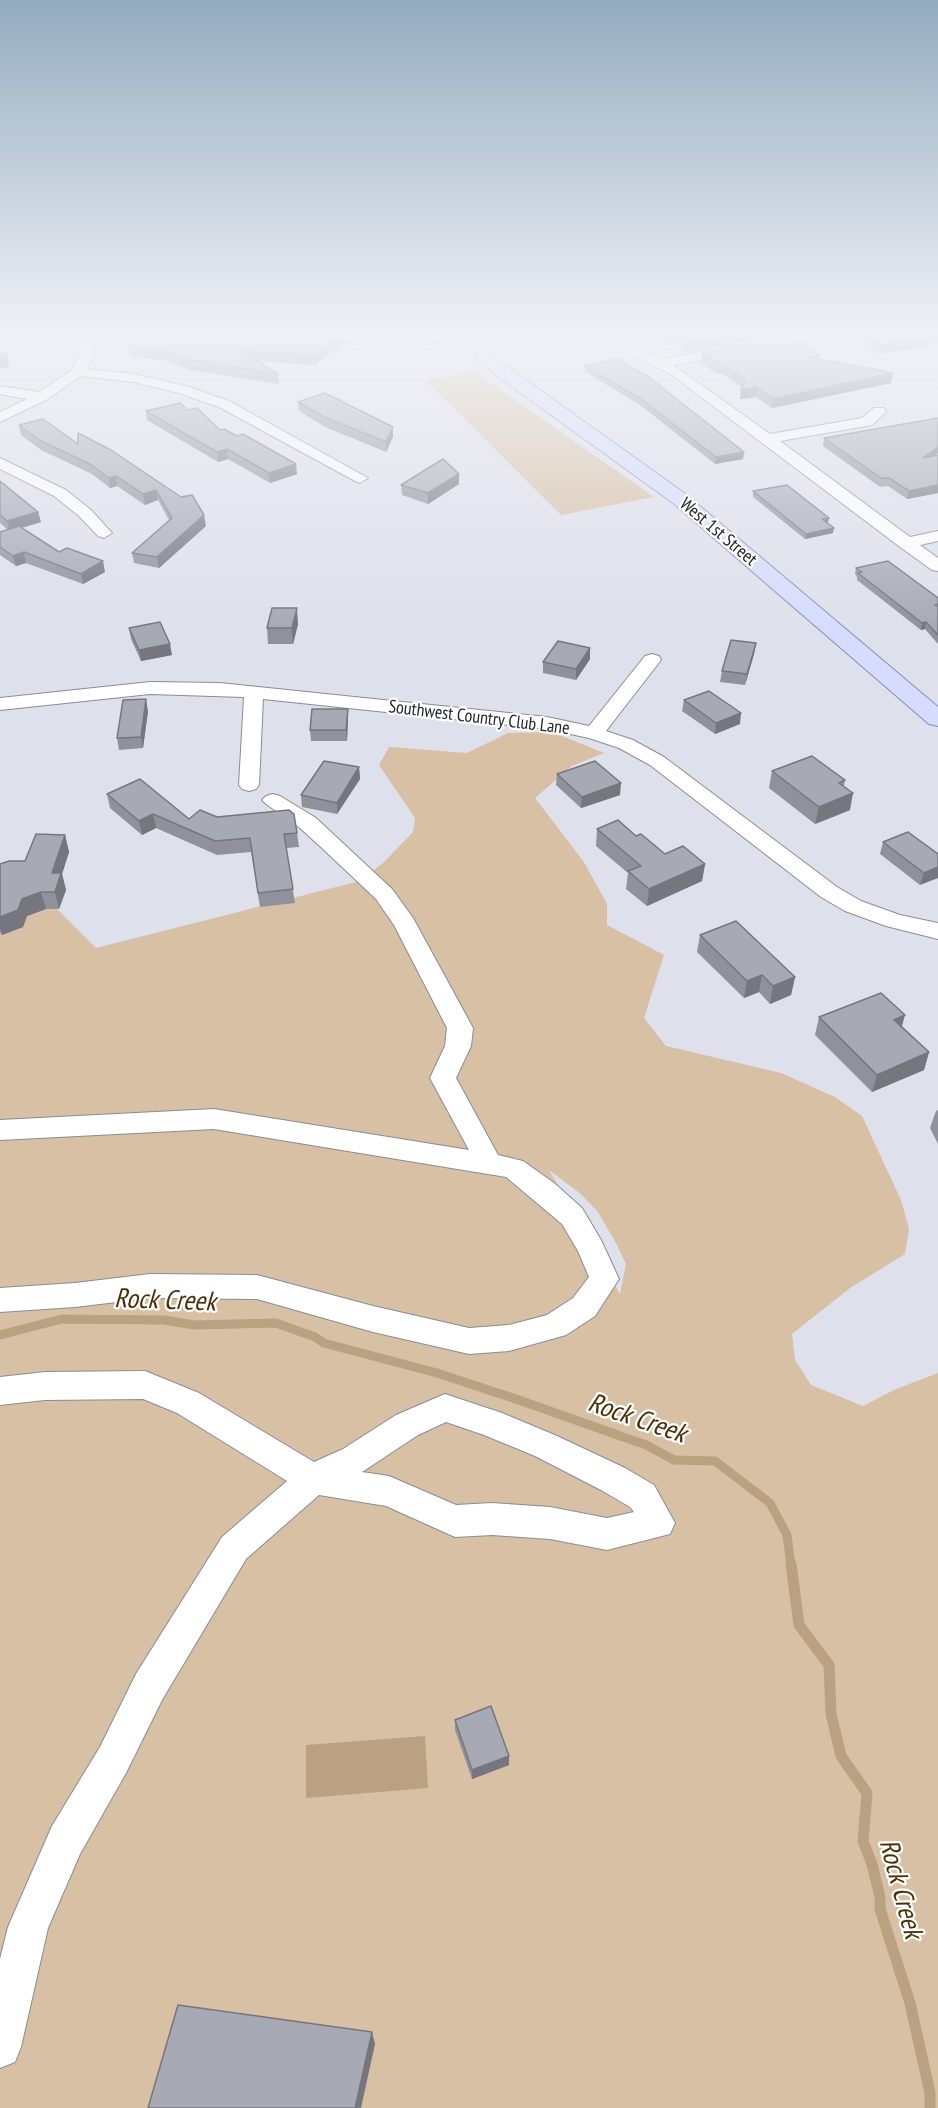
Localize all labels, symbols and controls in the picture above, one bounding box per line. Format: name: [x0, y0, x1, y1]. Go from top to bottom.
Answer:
street label: West 1st Street: [675, 494, 761, 570]
street label: Southwest Country Club Lane: [387, 696, 571, 740]
water label: Rock Creek: [114, 1283, 216, 1319]
water label: Rock Creek: [584, 1387, 690, 1451]
water label: Rock Creek: [871, 1836, 929, 1942]

